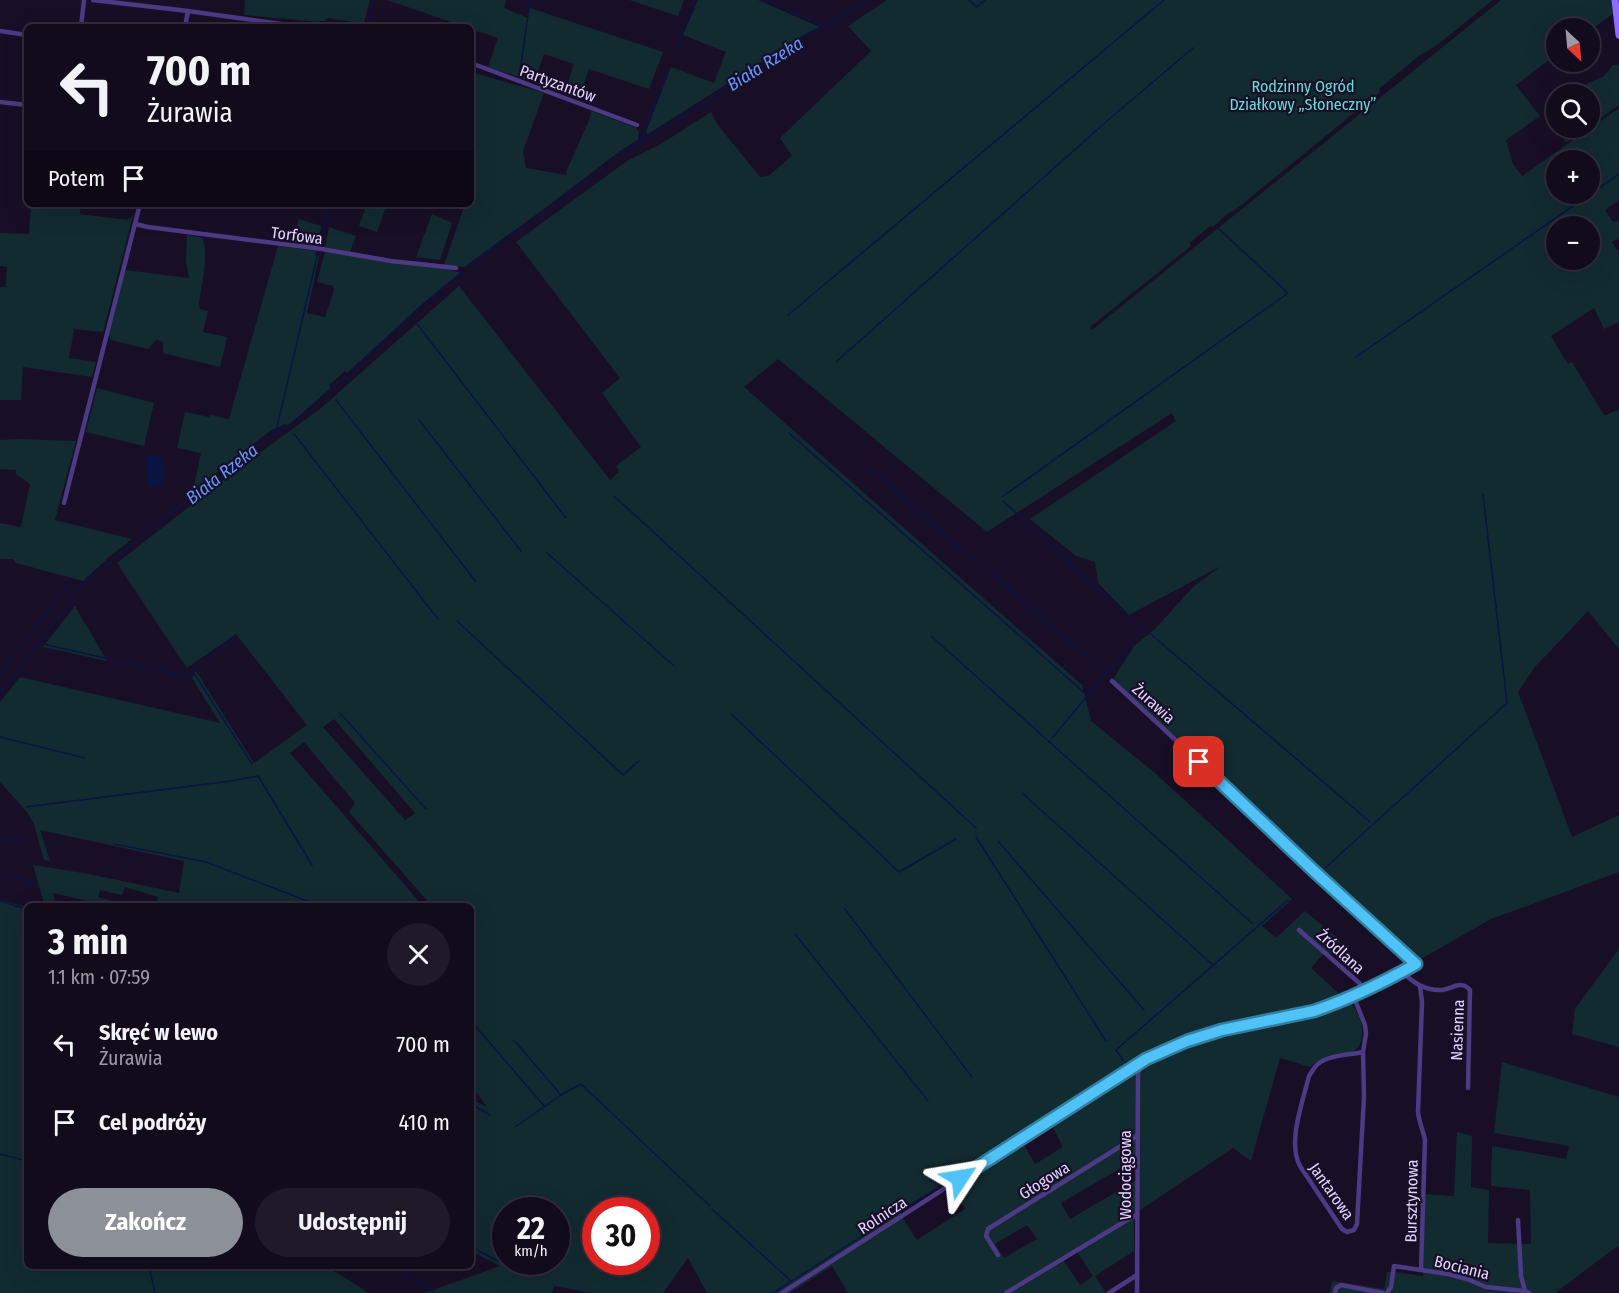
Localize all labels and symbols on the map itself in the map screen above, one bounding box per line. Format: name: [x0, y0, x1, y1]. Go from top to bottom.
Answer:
north arrow: [1546, 18, 1600, 72]
water label: Biała Rzeka: [723, 32, 807, 96]
street label: Partyzantów: [517, 61, 599, 106]
park label: Rodzinny Ogród Działkowy „Słoneczny”: [1229, 77, 1377, 114]
street label: Torfowa: [270, 223, 324, 248]
water label: Biała Rzeka: [182, 439, 262, 509]
street label: Żurawia: [1128, 679, 1179, 728]
pin: [1173, 736, 1224, 787]
street label: Źródlana: [1313, 925, 1369, 978]
street label: Nasienna: [1447, 999, 1468, 1061]
street label: Wodociągowa: [1116, 1130, 1136, 1220]
position arrow: [928, 1146, 992, 1210]
street label: Głogowa: [1016, 1157, 1073, 1203]
street label: Jantarowa: [1305, 1159, 1358, 1224]
street label: Bursztynowa: [1401, 1159, 1422, 1243]
street label: Rolnicza: [854, 1193, 910, 1238]
speed limit sign: 30: [582, 1197, 660, 1275]
street label: Bociania: [1432, 1251, 1492, 1284]

